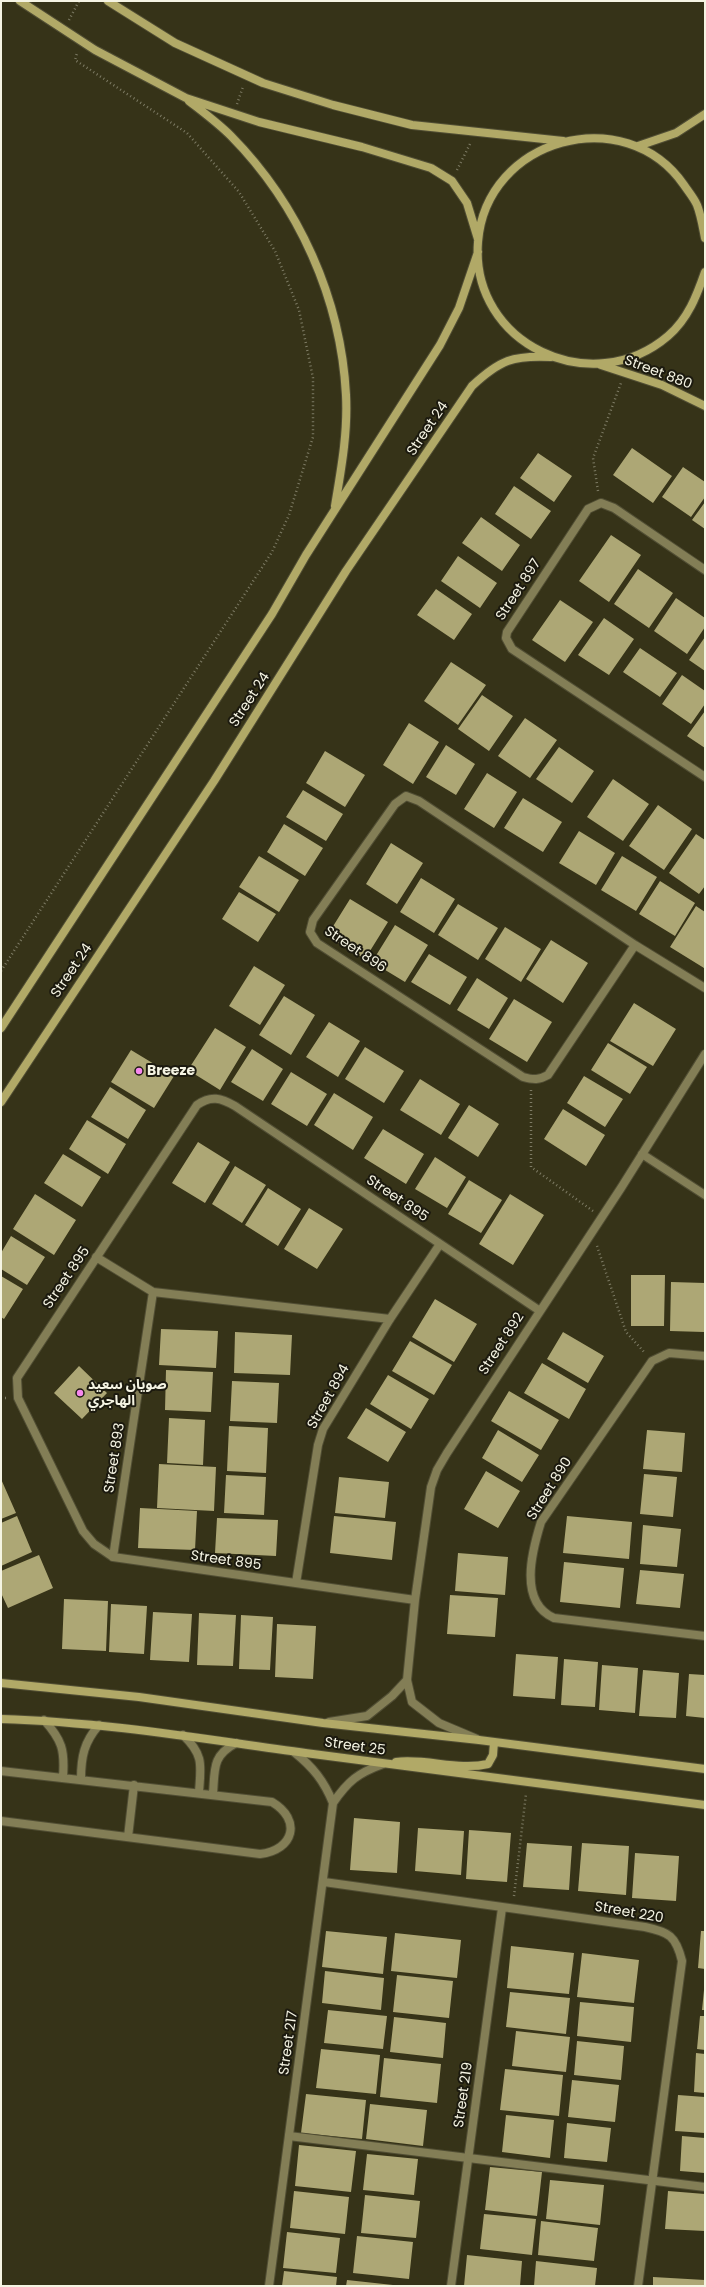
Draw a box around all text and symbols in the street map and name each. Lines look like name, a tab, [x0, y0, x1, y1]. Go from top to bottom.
street label: Street 880	[622, 352, 694, 394]
street label: Street 24	[404, 399, 452, 459]
street label: Street 897	[493, 556, 545, 624]
street label: Street 24	[226, 670, 274, 730]
street label: Street 896	[321, 923, 389, 977]
street label: Street 24	[48, 941, 96, 1001]
place label: Breeze	[147, 1063, 195, 1079]
marker: Breeze	[134, 1066, 144, 1076]
street label: Street 895	[363, 1172, 431, 1226]
street label: Street 895	[40, 1244, 94, 1312]
street label: Street 892	[476, 1310, 528, 1378]
street label: Street 894	[304, 1362, 354, 1432]
place label: صويان سعيد الهاجري	[88, 1377, 167, 1410]
marker: صويان سعيد الهاجري	[75, 1388, 85, 1398]
street label: Street 893	[101, 1422, 129, 1494]
street label: Street 890	[524, 1454, 576, 1524]
street label: Street 895	[190, 1548, 262, 1574]
street label: Street 25	[323, 1734, 387, 1760]
street label: Street 220	[593, 1899, 665, 1927]
street label: Street 217	[276, 2010, 302, 2076]
street label: Street 219	[451, 2061, 477, 2129]

